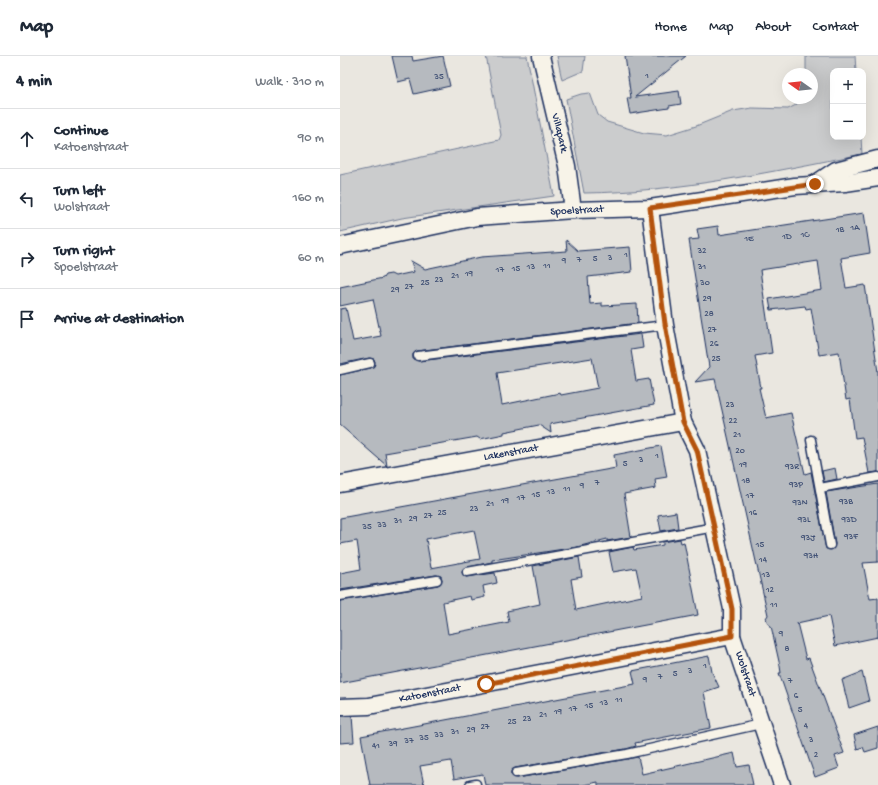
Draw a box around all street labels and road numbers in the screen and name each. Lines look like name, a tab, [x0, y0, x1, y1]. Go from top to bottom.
street label: Villapark	[548, 111, 570, 155]
street label: Spoelstraat	[550, 204, 606, 218]
street label: Lakenstraat	[483, 442, 541, 464]
street label: Wolstraat	[732, 650, 758, 699]
street label: Katoenstraat	[398, 682, 463, 706]

